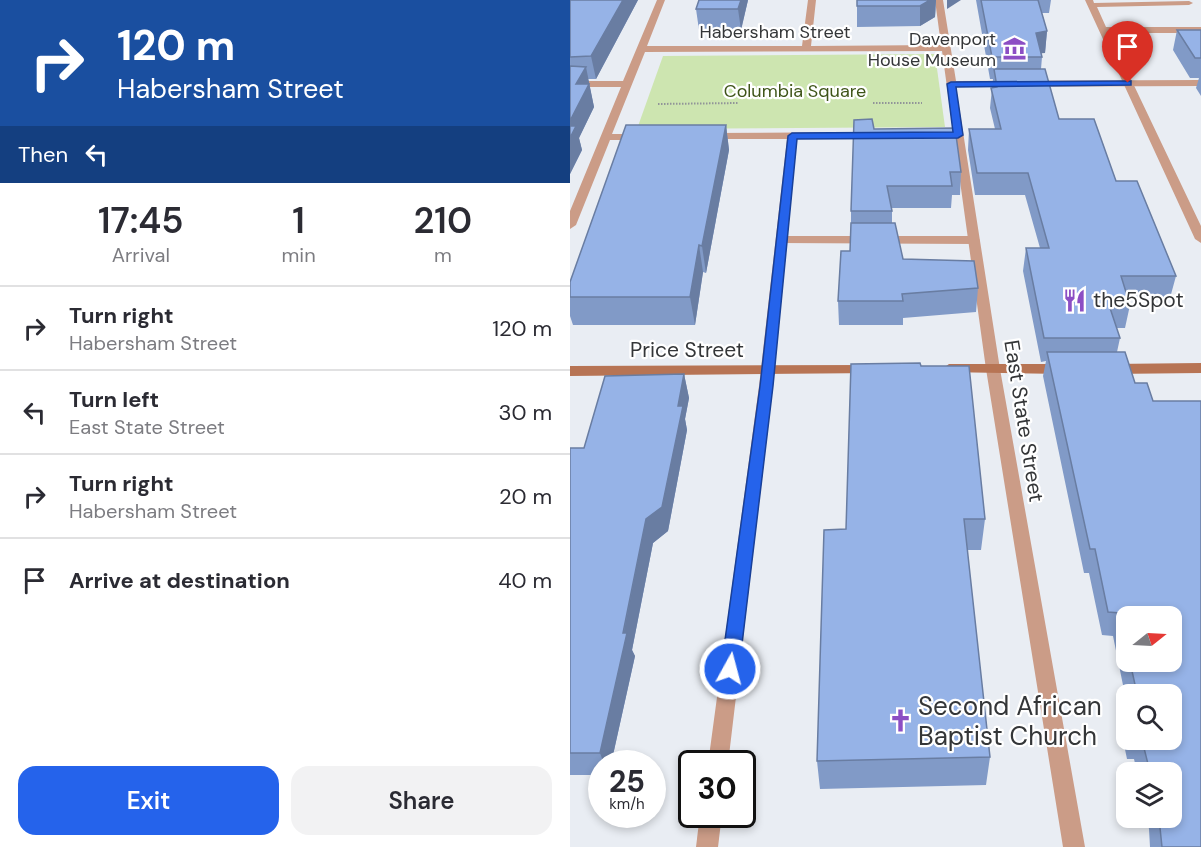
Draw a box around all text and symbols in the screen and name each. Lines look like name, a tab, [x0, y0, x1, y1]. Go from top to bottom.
text: 120 m	[117, 18, 235, 73]
street label: Habersham Street	[699, 20, 851, 44]
pin	[1102, 21, 1153, 83]
icon: right	[18, 24, 96, 102]
place label: Davenport House Museum	[868, 27, 996, 72]
icon: arrive	[1111, 30, 1144, 63]
museum icon: Davenport House Museum	[1001, 36, 1027, 62]
text: Habersham Street	[117, 71, 344, 106]
park label: Columbia Square	[724, 79, 866, 103]
icon: left	[80, 138, 113, 171]
text: Then	[18, 140, 68, 169]
text: 17:45	[98, 197, 184, 244]
text: 1	[292, 197, 305, 244]
text: 210	[414, 197, 472, 244]
text: Arrival	[112, 242, 170, 268]
text: min	[282, 242, 316, 268]
text: m	[434, 242, 452, 268]
place label: the5Spot	[1093, 286, 1184, 314]
restaurant icon: the5Spot	[1062, 287, 1088, 313]
text: Turn right	[69, 301, 174, 330]
icon: right	[18, 312, 51, 345]
text: 120 m	[492, 314, 552, 343]
text: Habersham Street	[69, 330, 237, 356]
street label: Price Street	[630, 336, 744, 364]
street label: East State Street	[997, 338, 1051, 504]
text: Turn left	[69, 385, 159, 414]
icon: left	[18, 396, 51, 429]
text: 30 m	[498, 398, 552, 427]
text: East State Street	[69, 414, 225, 440]
text: Turn right	[69, 469, 174, 498]
icon: right	[18, 480, 51, 513]
text: 20 m	[499, 482, 552, 511]
text: Habersham Street	[69, 498, 237, 524]
icon: arrive	[18, 564, 51, 597]
text: Arrive at destination	[69, 566, 290, 595]
text: 40 m	[498, 566, 552, 595]
north arrow	[1116, 606, 1182, 672]
map controls	[1116, 606, 1182, 828]
position arrow	[698, 637, 762, 701]
button: search	[1116, 684, 1182, 750]
place label: Second African Baptist Church	[918, 689, 1102, 753]
church icon: Second African Baptist Church	[887, 708, 913, 734]
speed limit sign: 30	[678, 750, 756, 828]
text: 25	[609, 762, 645, 801]
button: layers	[1116, 762, 1182, 828]
button: Exit	[18, 766, 279, 835]
button: Share	[291, 766, 552, 835]
text: km/h	[609, 794, 645, 814]

